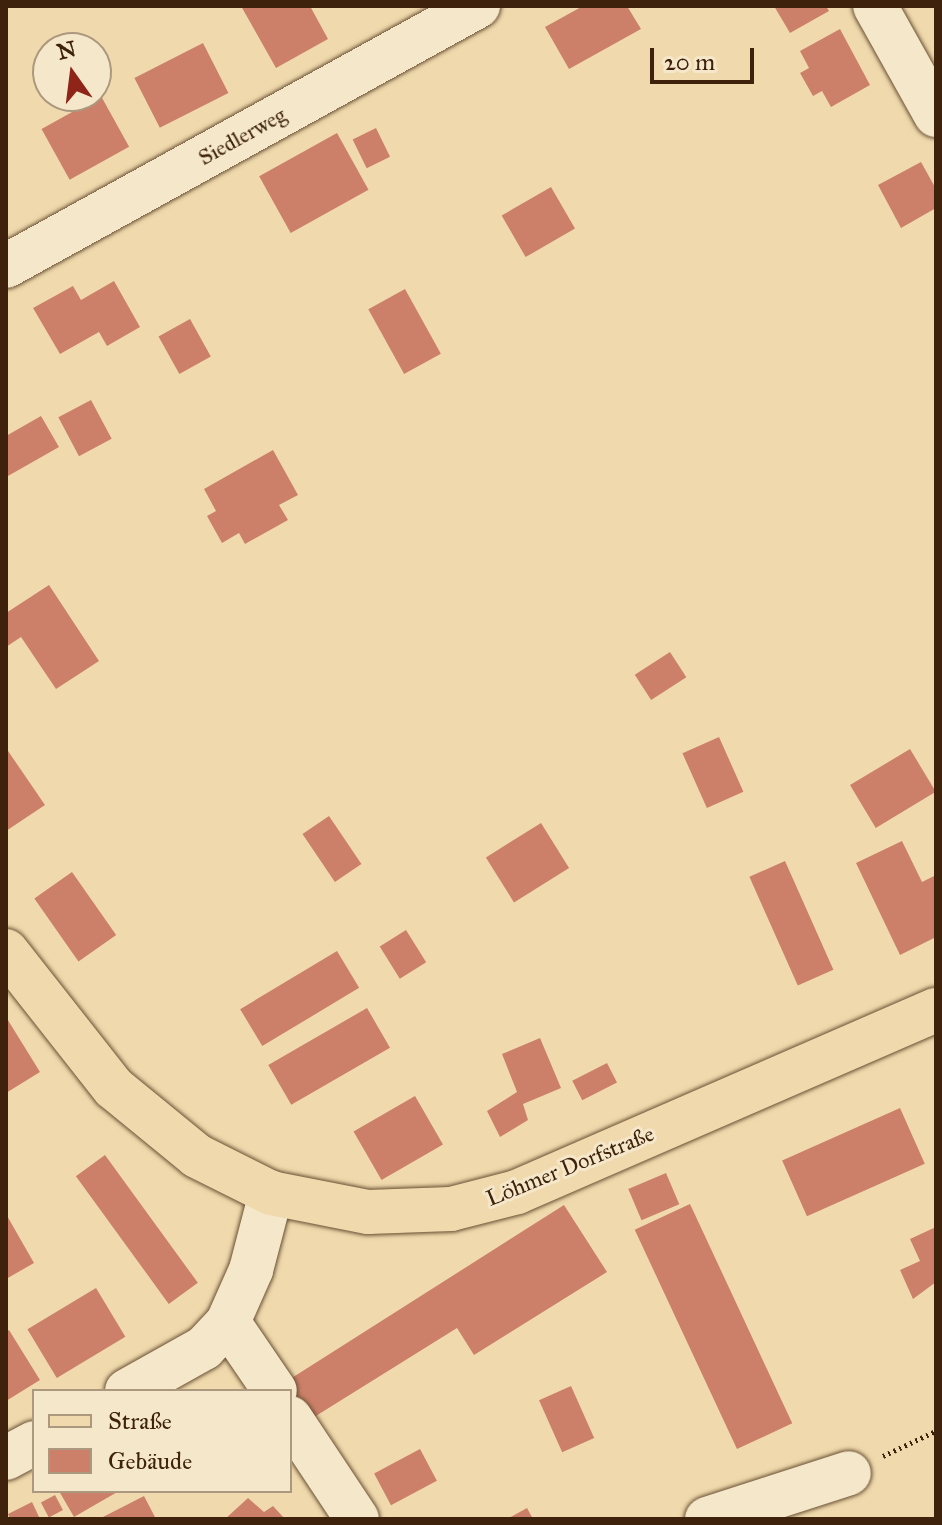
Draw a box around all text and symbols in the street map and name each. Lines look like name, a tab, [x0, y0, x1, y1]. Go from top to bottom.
north arrow	[32, 32, 112, 112]
scale bar	[654, 32, 758, 82]
text: N	[54, 35, 79, 66]
text: 20 m	[664, 47, 715, 77]
street label: Siedlerweg	[194, 101, 290, 171]
street label: Löhmer Dorfstraße	[482, 1120, 658, 1212]
legend	[32, 1389, 292, 1493]
text: Straße	[108, 1406, 172, 1436]
text: Gebäude	[108, 1446, 192, 1476]

